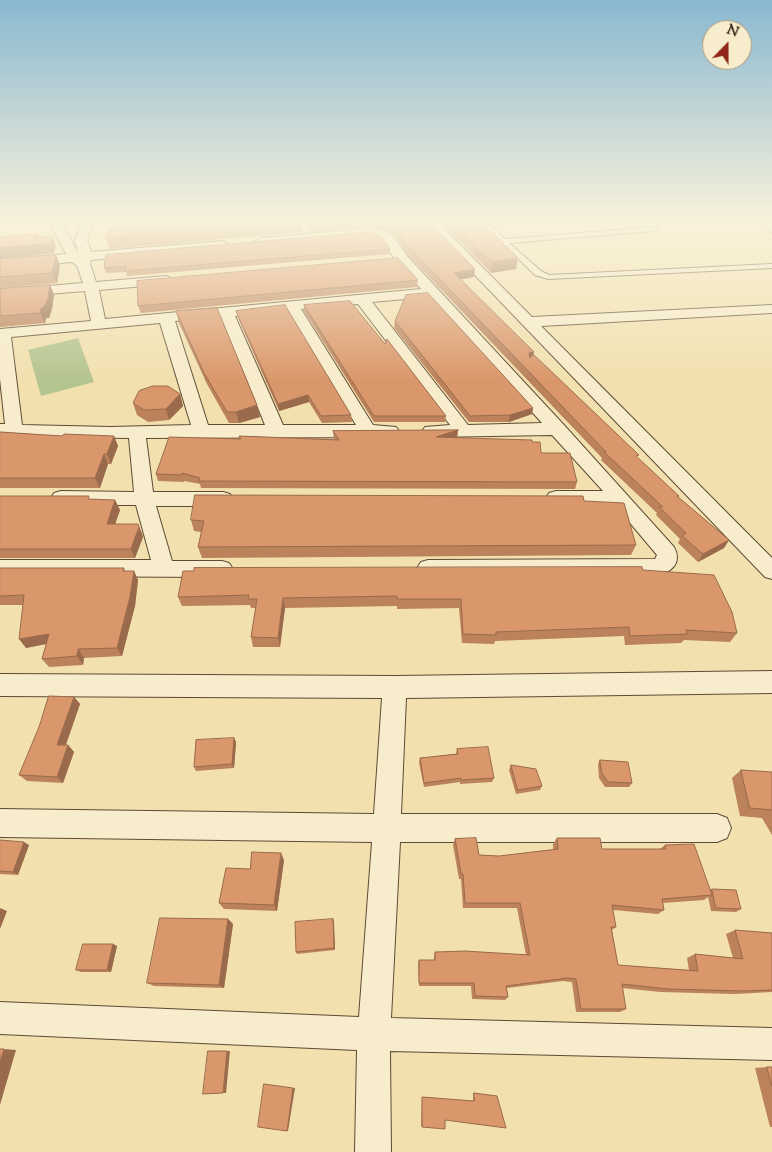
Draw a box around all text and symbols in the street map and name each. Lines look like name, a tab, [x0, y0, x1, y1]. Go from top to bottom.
north arrow	[702, 20, 752, 70]
text: N	[723, 21, 741, 43]

